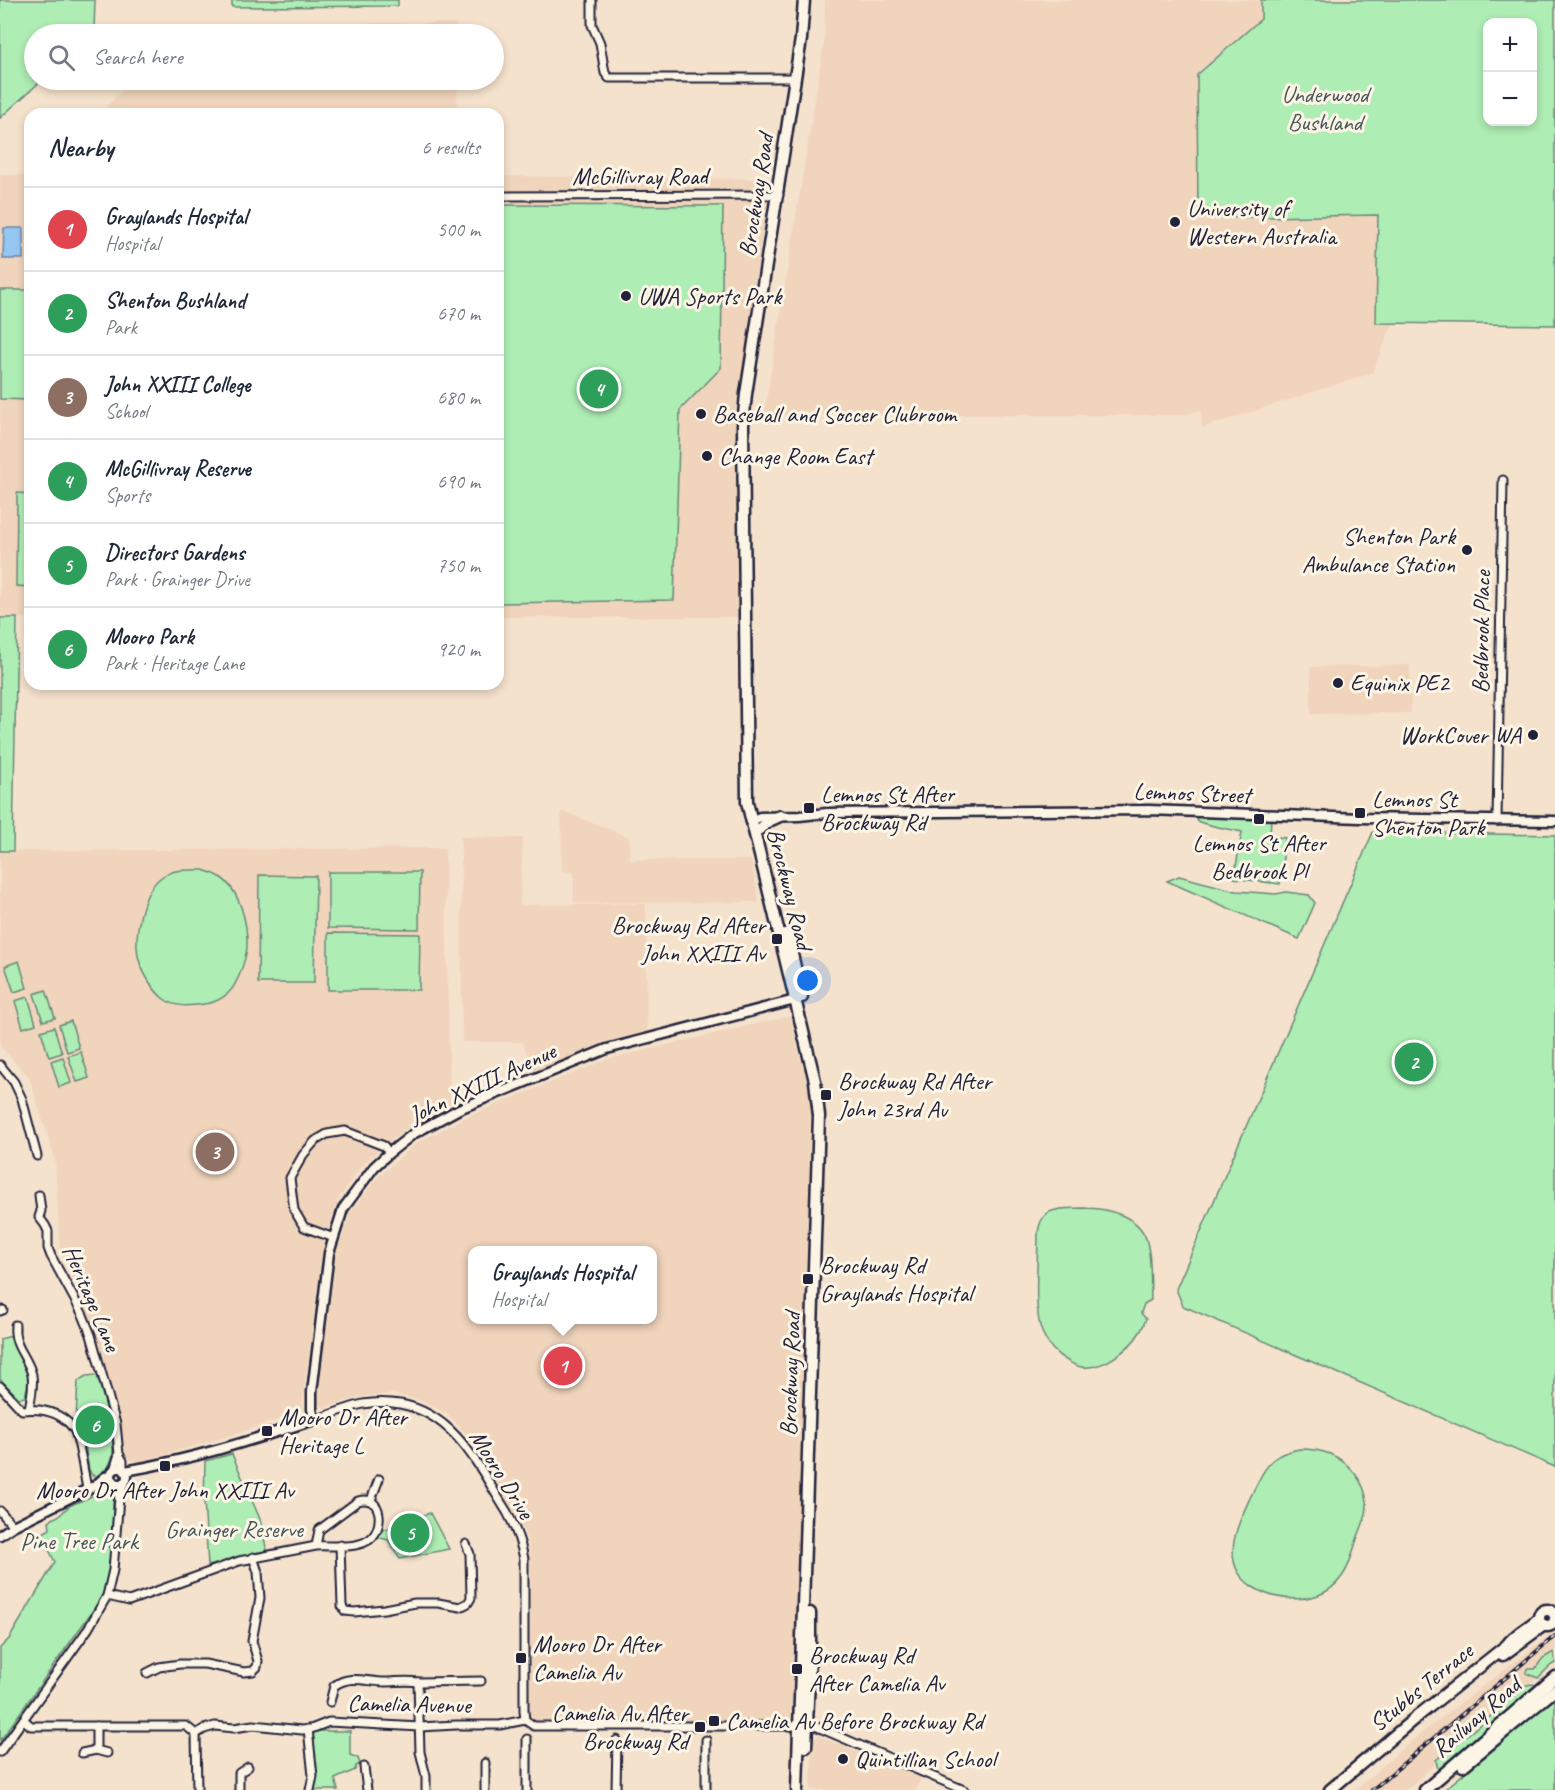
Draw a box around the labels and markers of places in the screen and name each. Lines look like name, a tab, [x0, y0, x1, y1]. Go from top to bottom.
place label: University of Western Australia	[1187, 193, 1338, 251]
marker: University of Western Australia	[1168, 215, 1182, 229]
place label: UWA Sports Park	[638, 281, 783, 311]
marker: UWA Sports Park	[619, 289, 633, 303]
pin: 4	[580, 366, 618, 412]
place label: Baseball and Soccer Clubroom	[713, 399, 958, 429]
marker: Baseball and Soccer Clubroom	[694, 407, 708, 421]
place label: Change Room East	[719, 441, 875, 471]
marker: Change Room East	[700, 449, 714, 463]
place label: Shenton Park Ambulance Station	[1302, 521, 1457, 579]
marker: Shenton Park Ambulance Station	[1460, 543, 1474, 557]
place label: Equinix PE2	[1350, 668, 1451, 698]
marker: Equinix PE2	[1331, 676, 1345, 690]
place label: WorkCover WA	[1400, 720, 1522, 750]
marker: WorkCover WA	[1526, 728, 1540, 742]
place label: Lemnos St After Brockway Rd	[821, 779, 956, 837]
place label: Lemnos St Shenton Park	[1372, 784, 1487, 842]
marker: Lemnos St After Brockway Rd	[802, 801, 816, 815]
marker: Lemnos St Shenton Park	[1353, 806, 1367, 820]
marker: Lemnos St After Bedbrook Pl	[1252, 812, 1266, 826]
place label: Lemnos St After Bedbrook Pl	[1192, 828, 1328, 886]
place label: Brockway Rd After John XXIII Av	[612, 910, 767, 968]
marker: Brockway Rd After John XXIII Av	[770, 932, 784, 946]
pin: 2	[1394, 1040, 1434, 1084]
place label: Brockway Rd After John 23rd Av	[837, 1066, 994, 1124]
marker: Brockway Rd After John 23rd Av	[819, 1088, 833, 1102]
pin: 3	[196, 1130, 234, 1174]
place label: Brockway Rd Graylands Hospital	[820, 1250, 976, 1308]
marker: Brockway Rd Graylands Hospital	[801, 1272, 815, 1286]
pin: 1	[544, 1344, 582, 1388]
pin: 6	[76, 1402, 115, 1448]
place label: Mooro Dr After Heritage L	[279, 1402, 409, 1460]
marker: Mooro Dr After Heritage L	[260, 1424, 274, 1438]
marker: Mooro Dr After John XXIII Av	[158, 1459, 172, 1473]
place label: Mooro Dr After John XXIII Av	[36, 1475, 296, 1505]
pin: 5	[390, 1510, 430, 1556]
place label: Mooro Dr After Camelia Av	[533, 1629, 663, 1687]
place label: Brockway Rd After Camelia Av	[809, 1640, 947, 1698]
marker: Mooro Dr After Camelia Av	[514, 1651, 528, 1665]
marker: Brockway Rd After Camelia Av	[790, 1662, 804, 1676]
place label: Camelia Av After Brockway Rd	[552, 1698, 692, 1756]
place label: Camelia Av Before Brockway Rd	[726, 1706, 986, 1736]
marker: Camelia Av Before Brockway Rd	[707, 1714, 721, 1728]
marker: Camelia Av After Brockway Rd	[693, 1720, 707, 1734]
place label: Quintillian School	[855, 1744, 999, 1774]
marker: Quintillian School	[836, 1752, 850, 1766]

